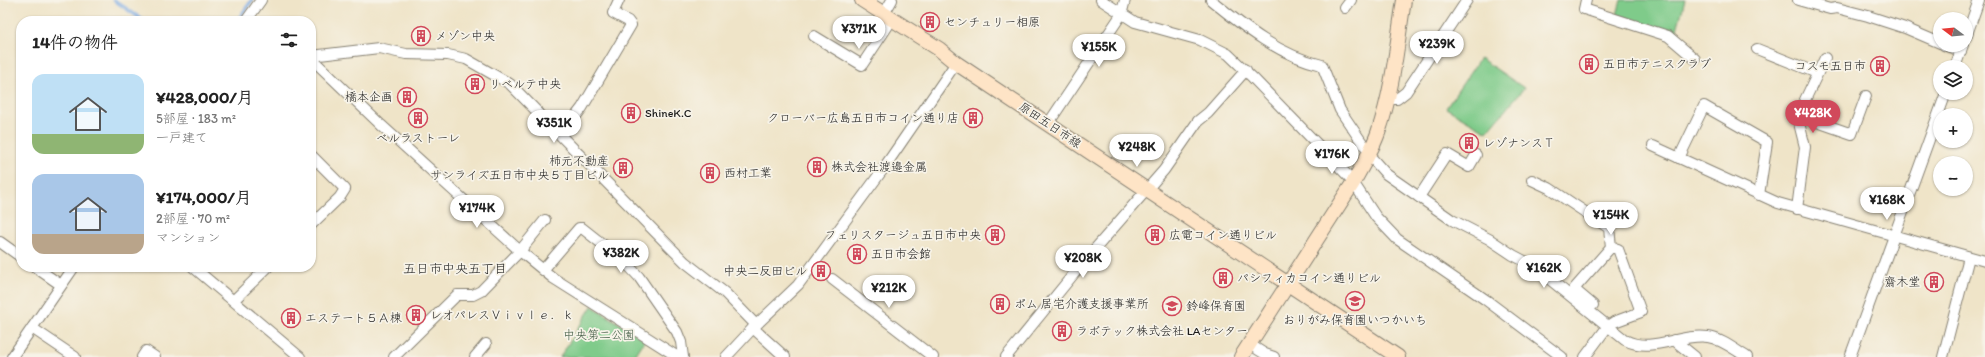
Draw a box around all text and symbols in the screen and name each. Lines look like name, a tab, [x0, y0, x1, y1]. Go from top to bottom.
building icon: センチュリー相原	[919, 11, 941, 33]
north arrow	[1933, 12, 1973, 52]
map controls	[1933, 12, 1973, 196]
place label: センチュリー相原	[944, 15, 1040, 29]
pin: ¥371K	[831, 16, 887, 50]
text: ¥371K	[841, 21, 877, 36]
building icon: メゾン中央	[410, 25, 432, 47]
icon: filters	[278, 29, 300, 51]
place label: メゾン中央	[435, 29, 495, 43]
pin: ¥239K	[1409, 31, 1465, 65]
text: 14件の物件	[32, 32, 118, 52]
pin: ¥155K	[1071, 34, 1127, 68]
text: ¥239K	[1419, 36, 1455, 51]
text: ¥155K	[1081, 39, 1117, 54]
building icon: 五日市テニスクラブ	[1578, 53, 1600, 75]
building icon: コスモ五日市	[1869, 55, 1891, 77]
place label: 五日市テニスクラブ	[1603, 57, 1711, 71]
place label: コスモ五日市	[1794, 59, 1866, 73]
button: layers	[1933, 60, 1973, 100]
building icon: リベルテ中央	[464, 73, 486, 95]
place label: リベルテ中央	[489, 77, 561, 91]
building icon: 橋本企画	[396, 86, 418, 108]
text: ¥428,000/月	[156, 87, 254, 107]
icon: home	[64, 90, 112, 138]
place label: 橋本企画	[345, 90, 393, 104]
street label: 原田五日市線	[1016, 99, 1084, 151]
pin: ¥428K	[1785, 100, 1841, 134]
building icon: ShineK.C	[620, 102, 642, 124]
text: ¥428K	[1794, 105, 1832, 120]
place label: ShineK.C	[645, 106, 692, 120]
building icon: ベルラストーレ	[407, 107, 429, 129]
building icon: クローバー広島五日市コイン通り店	[962, 107, 984, 129]
button: +	[1933, 108, 1973, 148]
pin: ¥351K	[526, 110, 582, 144]
text: 5部屋 · 183 m²	[156, 111, 236, 126]
place label: クローバー広島五日市コイン通り店	[767, 111, 959, 125]
text: ¥351K	[536, 115, 572, 130]
text: 一戸建て	[156, 130, 208, 145]
place label: ベルラストーレ	[376, 131, 460, 145]
building icon: レゾナンスＴ	[1458, 132, 1480, 154]
pin: ¥248K	[1109, 134, 1165, 168]
place label: レゾナンスＴ	[1483, 136, 1555, 150]
text: ¥248K	[1118, 139, 1156, 154]
pin: ¥176K	[1304, 141, 1360, 175]
text: ¥176K	[1315, 146, 1349, 161]
place label: 柿元不動産 サンライズ五日市中央５丁目ビル	[430, 154, 609, 182]
building icon: 株式会社渡邉金属	[806, 156, 828, 178]
button: −	[1933, 156, 1973, 196]
building icon: 柿元不動産 サンライズ五日市中央５丁目ビル	[612, 157, 634, 179]
place label: 株式会社渡邉金属	[831, 160, 927, 174]
building icon: 西村工業	[699, 162, 721, 184]
place label: 西村工業	[724, 166, 772, 180]
text: ¥174,000/月	[156, 187, 252, 207]
pin: ¥168K	[1859, 187, 1915, 221]
icon: home	[64, 190, 112, 238]
text: ¥168K	[1869, 192, 1905, 207]
pin: ¥174K	[449, 195, 505, 229]
text: ¥174K	[459, 200, 495, 215]
pin: ¥154K	[1583, 202, 1639, 236]
text: ¥154K	[1593, 207, 1629, 222]
text: 2部屋 · 70 m²	[156, 211, 230, 226]
building icon: フェリスタージュ五日市中央	[984, 224, 1006, 246]
building icon: 広電コイン通りビル	[1144, 224, 1166, 246]
place label: フェリスタージュ五日市中央	[825, 228, 981, 242]
place label: 広電コイン通りビル	[1169, 228, 1277, 242]
text: マンション	[156, 230, 220, 245]
pin: ¥382K	[593, 240, 649, 274]
building icon: 五日市会館	[846, 243, 868, 265]
text: ¥382K	[603, 245, 639, 260]
pin: ¥208K	[1055, 245, 1111, 279]
place label: 五日市会館	[871, 247, 931, 261]
text: ¥208K	[1064, 250, 1102, 265]
pin: ¥162K	[1516, 255, 1572, 289]
building icon: 中央二反田ビル	[810, 260, 832, 282]
text: ¥162K	[1526, 260, 1562, 275]
district label: 五日市中央五丁目	[403, 261, 507, 276]
place label: 中央二反田ビル	[723, 264, 807, 278]
building icon: パシフィカコイン通りビル	[1212, 267, 1234, 289]
place label: パシフィカコイン通りビル	[1237, 271, 1381, 285]
building icon: 齋木堂	[1923, 271, 1945, 293]
pin: ¥212K	[861, 275, 917, 309]
place label: 齋木堂	[1884, 275, 1920, 289]
text: ¥212K	[871, 280, 907, 295]
school or university icon: おりがみ保育園いつかいち	[1344, 290, 1366, 312]
building icon: ポム 居宅介護支援事業所	[989, 293, 1011, 315]
school or university icon: 鈴峰保育園	[1161, 295, 1183, 317]
place label: ポム 居宅介護支援事業所	[1014, 297, 1149, 311]
place label: 鈴峰保育園	[1186, 299, 1246, 313]
building icon: レオパレスＶｉｖｌｅ．ｋ	[405, 304, 427, 326]
building icon: エステート５Ａ棟	[280, 307, 302, 329]
place label: レオパレスＶｉｖｌｅ．ｋ	[430, 308, 574, 322]
place label: エステート５Ａ棟	[305, 311, 402, 325]
place label: おりがみ保育園いつかいち	[1283, 313, 1427, 327]
building icon: ラボテック株式会社 LAセンター	[1051, 320, 1073, 342]
place label: ラボテック株式会社 LAセンター	[1076, 324, 1248, 338]
park label: 中央第二公園	[563, 328, 635, 342]

